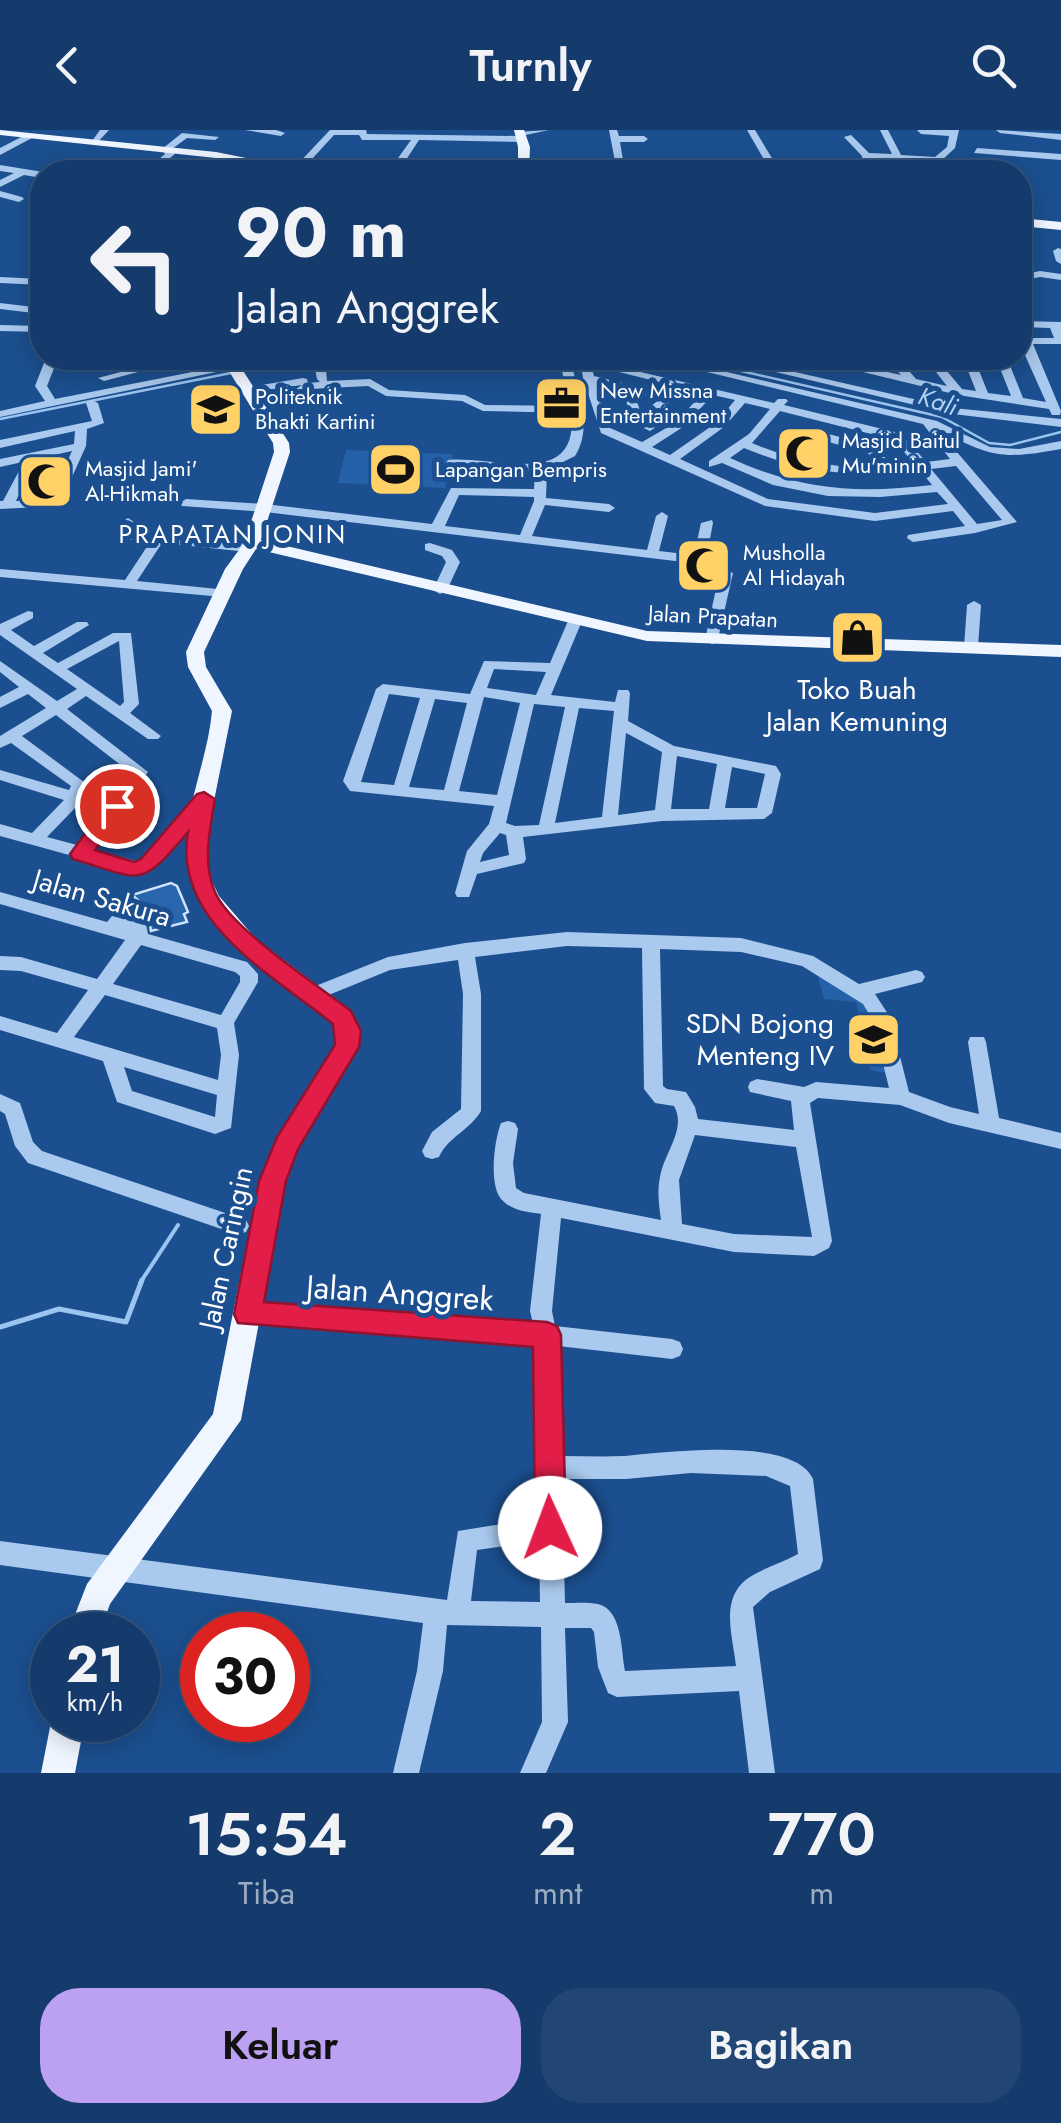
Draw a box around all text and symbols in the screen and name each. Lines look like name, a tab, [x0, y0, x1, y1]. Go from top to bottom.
text: Turnly	[469, 33, 592, 98]
icon: back	[40, 38, 95, 93]
icon: search	[966, 38, 1021, 93]
text: 90 m	[235, 182, 407, 283]
icon: left	[70, 200, 200, 330]
text: Jalan Anggrek	[235, 275, 499, 340]
office icon: New Missna Entertainment	[531, 373, 591, 433]
place label: New Missna Entertainment	[600, 374, 727, 431]
water label: Kali	[914, 378, 963, 425]
school or university icon: Politeknik Bhakti Kartini	[186, 379, 246, 439]
place label: Politeknik Bhakti Kartini	[255, 380, 376, 437]
mosque icon: Masjid Baitul Mu'minin	[773, 423, 833, 483]
place label: Masjid Baitul Mu'minin	[842, 424, 960, 481]
sports icon: Lapangan Bempris	[366, 439, 426, 499]
mosque icon: Masjid Jami' Al-Hikmah	[16, 451, 76, 511]
place label: Masjid Jami' Al-Hikmah	[85, 452, 198, 509]
place label: Lapangan Bempris	[435, 453, 607, 485]
district label: PRAPATAN JONIN	[118, 516, 348, 552]
mosque icon: Musholla Al Hidayah	[674, 535, 734, 595]
place label: Musholla Al Hidayah	[743, 536, 845, 593]
street label: Jalan Prapatan	[644, 596, 779, 635]
shop icon: Toko Buah Jalan Kemuning	[827, 608, 887, 668]
place label: Toko Buah Jalan Kemuning	[762, 669, 948, 742]
pin	[75, 764, 160, 849]
icon: arrive	[90, 779, 145, 834]
street label: Jalan Sakura	[24, 858, 176, 937]
place label: SDN Bojong Menteng IV	[686, 1003, 835, 1076]
school or university icon: SDN Bojong Menteng IV	[843, 1009, 903, 1069]
street label: Jalan Caringin	[188, 1163, 263, 1337]
street label: Jalan Anggrek	[301, 1263, 496, 1323]
position arrow	[498, 1476, 602, 1580]
speed limit sign: 30	[180, 1612, 310, 1742]
text: 21	[66, 1628, 124, 1701]
text: km/h	[67, 1684, 123, 1720]
text: 15:54	[185, 1791, 348, 1878]
text: 2	[539, 1791, 577, 1878]
text: 770	[768, 1791, 876, 1878]
text: Tiba	[238, 1870, 295, 1916]
text: mnt	[533, 1870, 582, 1916]
text: m	[809, 1870, 834, 1916]
button: Keluar	[40, 1988, 521, 2103]
button: Bagikan	[541, 1988, 1021, 2103]

